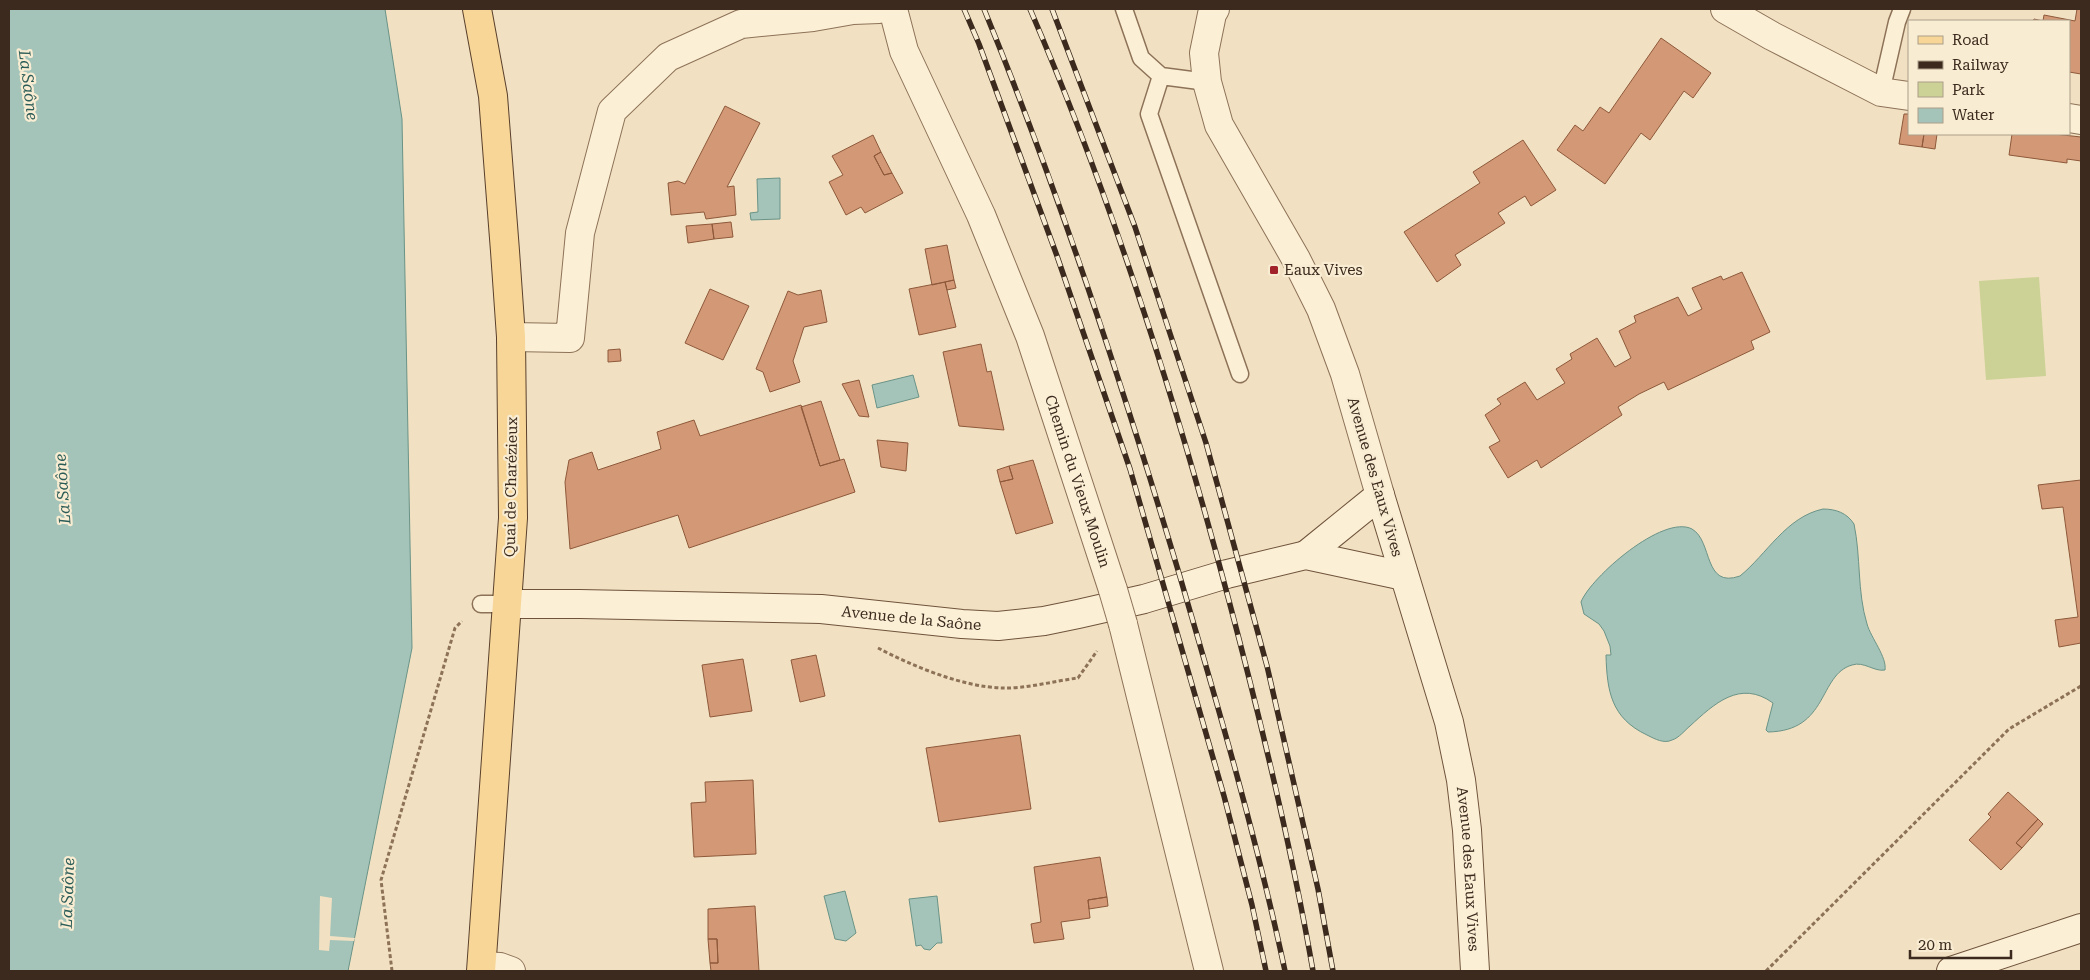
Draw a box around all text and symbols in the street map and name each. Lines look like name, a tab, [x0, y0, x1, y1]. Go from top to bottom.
legend	[1908, 20, 2070, 135]
text: Road	[1952, 31, 1989, 49]
water label: La Saône	[15, 48, 42, 121]
text: Railway	[1952, 56, 2009, 74]
text: Park	[1952, 81, 1986, 99]
text: Water	[1952, 106, 1994, 124]
place label: Eaux Vives	[1284, 261, 1363, 279]
marker: Eaux Vives	[1268, 264, 1280, 276]
street label: Chemin du Vieux Moulin	[1041, 393, 1114, 570]
street label: Avenue des Eaux Vives	[1344, 395, 1406, 559]
street label: Quai de Charézieux	[501, 416, 521, 557]
water label: La Saône	[51, 453, 75, 526]
street label: Avenue de la Saône	[841, 602, 982, 634]
street label: Avenue des Eaux Vives	[1453, 786, 1483, 952]
water label: La Saône	[57, 857, 78, 930]
scale bar	[1910, 928, 2011, 960]
text: 20 m	[1918, 936, 1953, 954]

